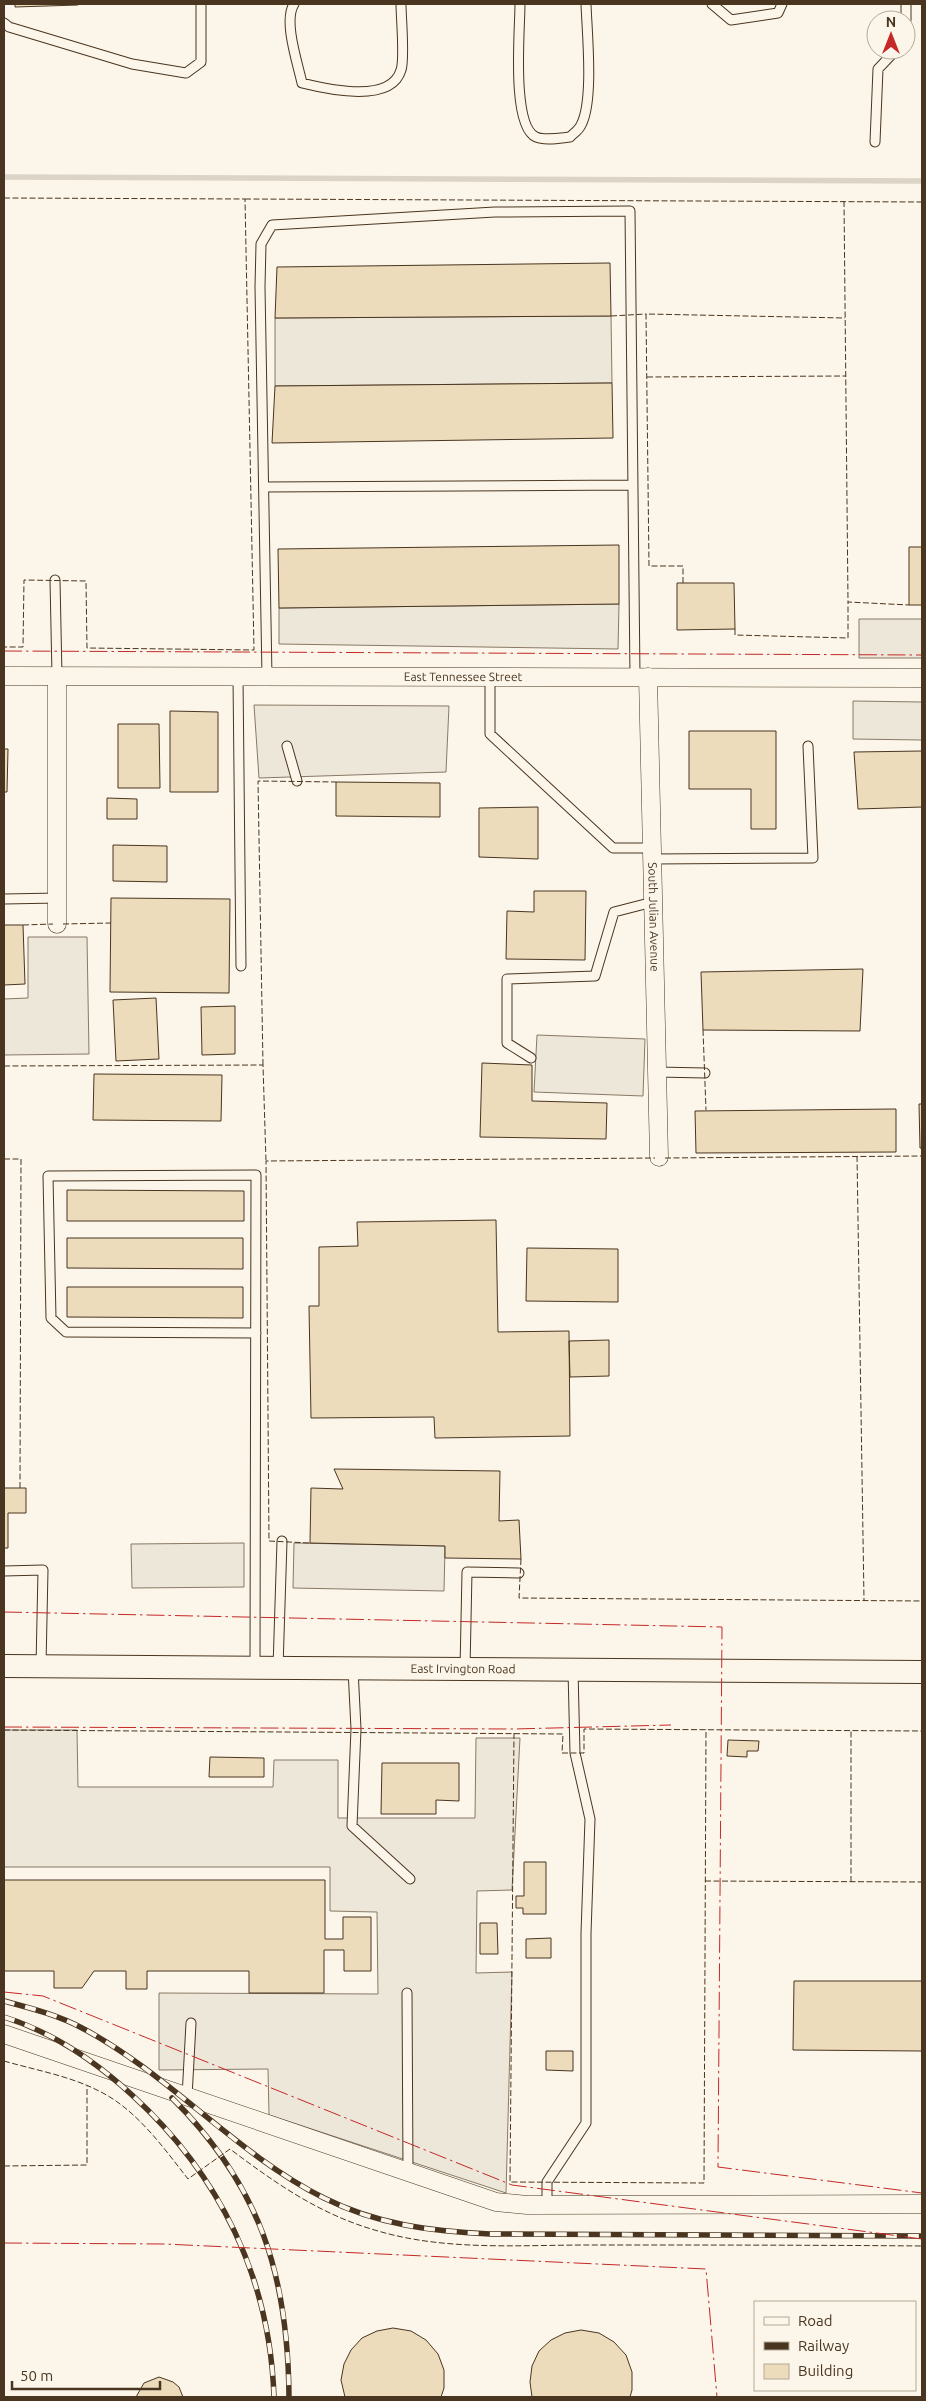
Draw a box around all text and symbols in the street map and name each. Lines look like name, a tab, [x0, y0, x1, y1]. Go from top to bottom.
north arrow	[866, 10, 916, 60]
text: N	[886, 14, 896, 30]
street label: East Tennessee Street	[404, 670, 523, 683]
street label: South Julian Avenue	[646, 862, 662, 972]
street label: East Irvington Road	[410, 1662, 516, 1675]
legend	[754, 2301, 916, 2391]
text: Road	[798, 2312, 833, 2329]
text: Railway	[798, 2337, 849, 2354]
scale bar	[12, 2358, 160, 2390]
text: Building	[798, 2362, 853, 2379]
text: 50 m	[20, 2367, 53, 2384]

